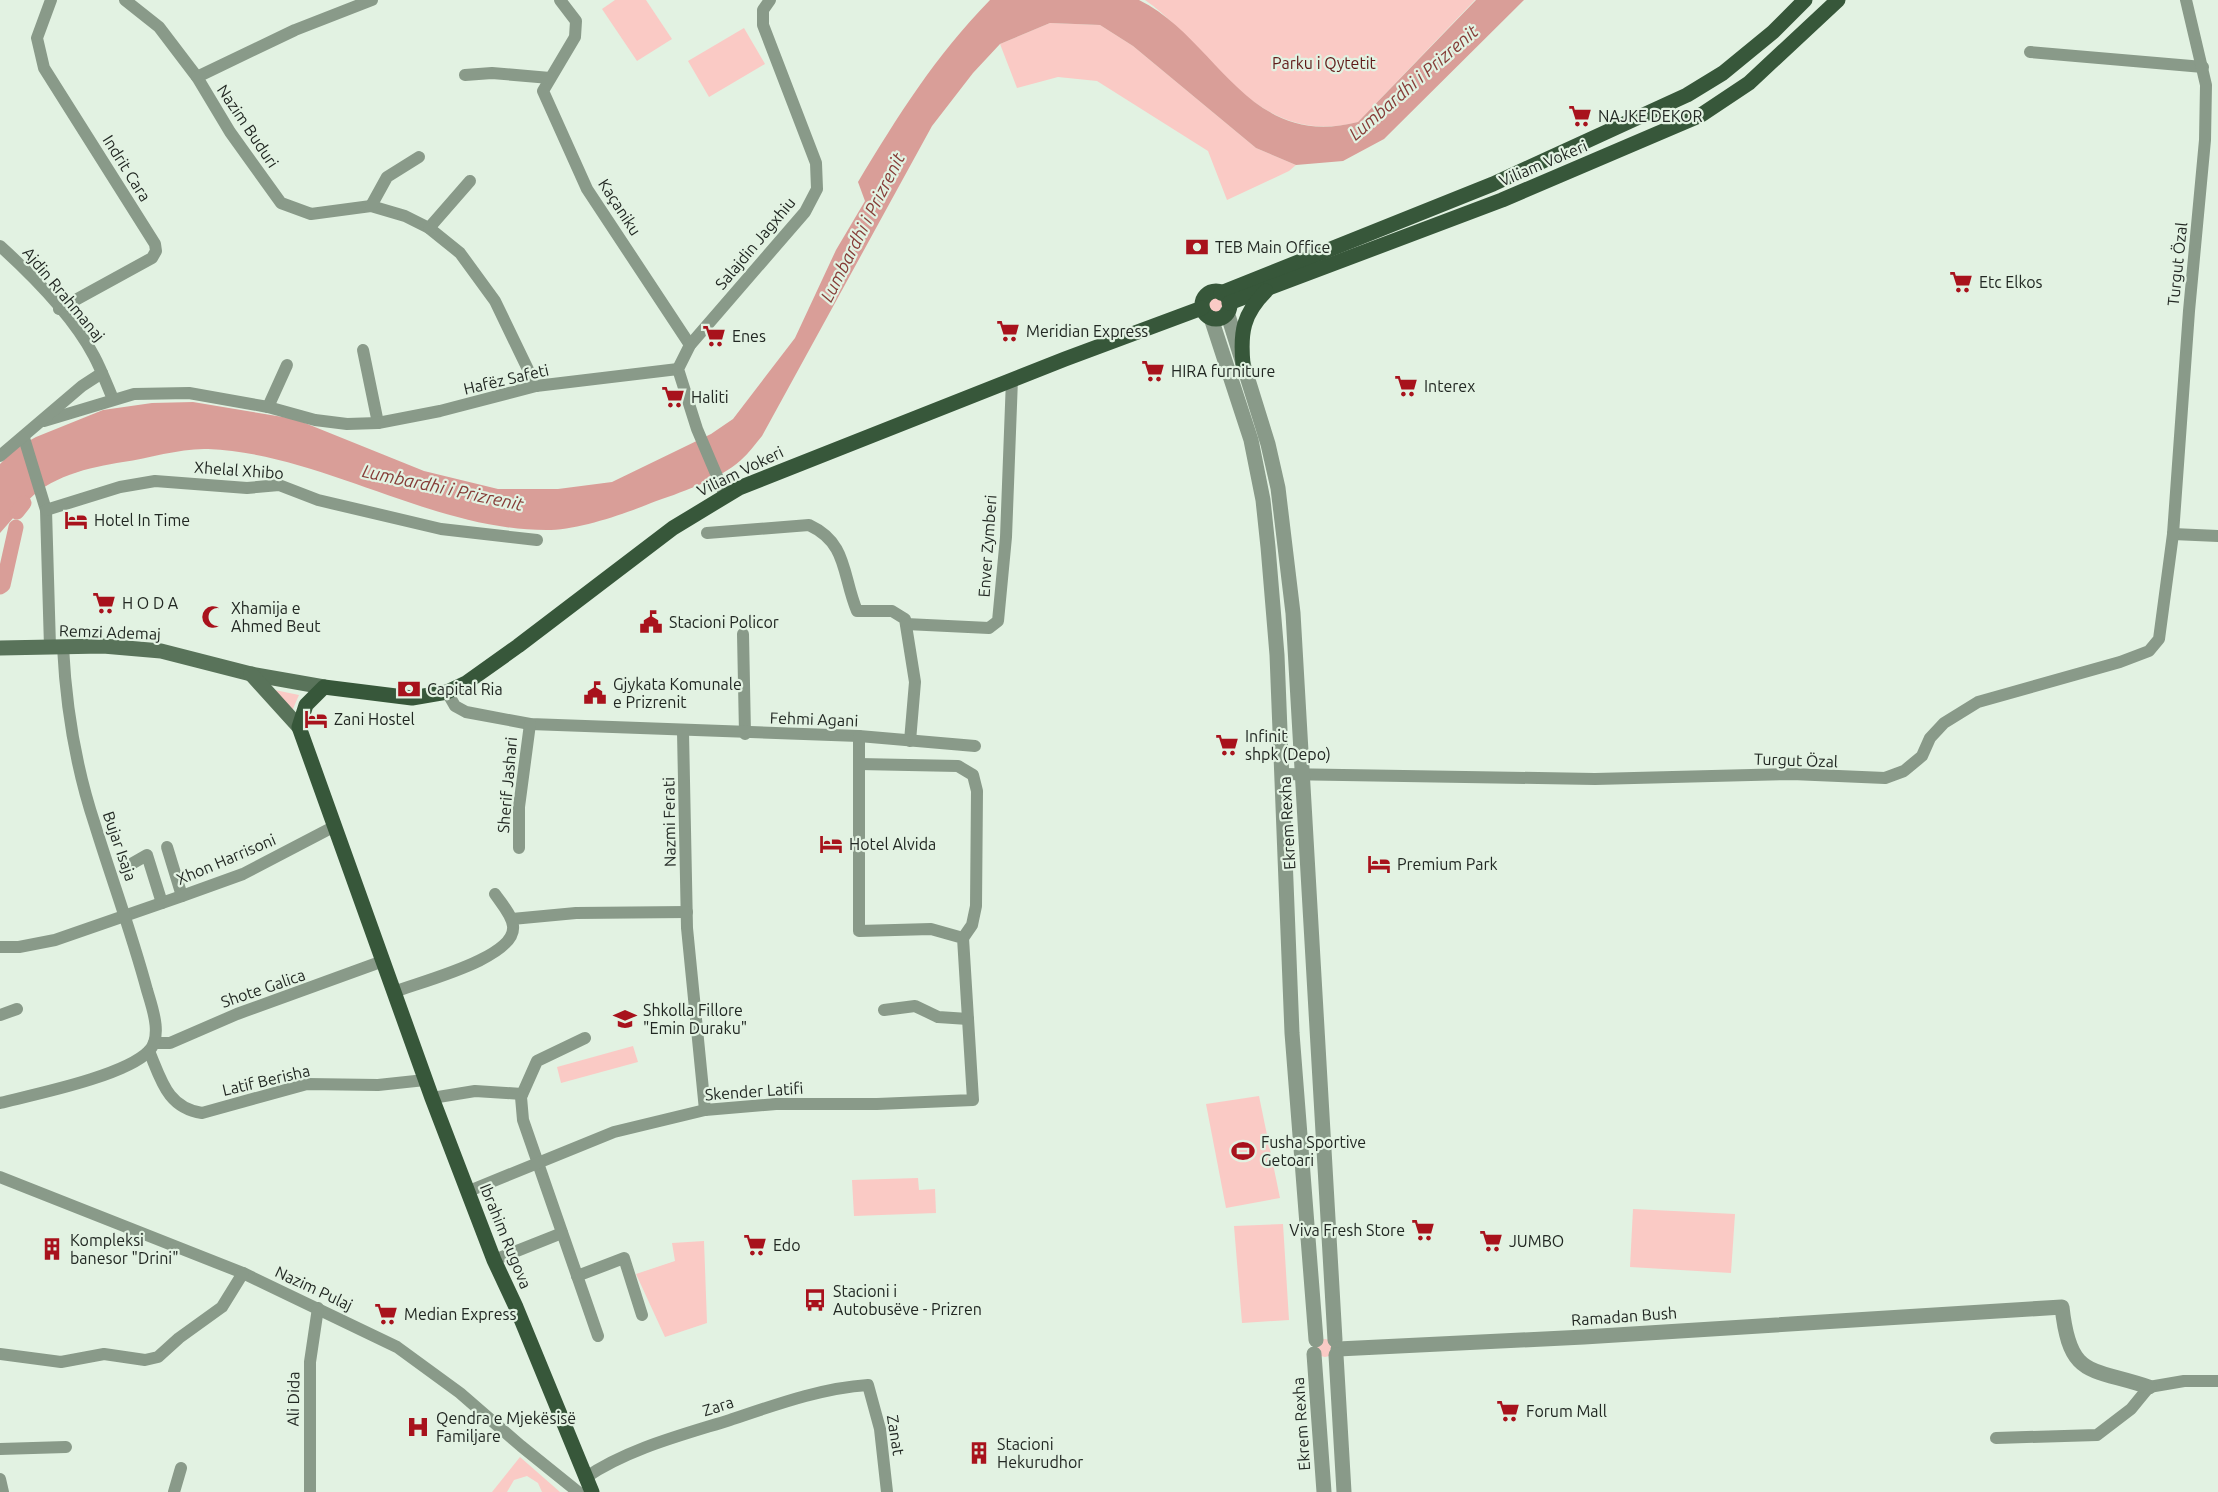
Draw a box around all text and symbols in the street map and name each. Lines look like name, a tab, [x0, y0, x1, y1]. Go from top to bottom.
water label: Lumbardhi i Prizrenit	[1344, 20, 1482, 143]
park label: Parku i Qytetit	[1272, 54, 1377, 72]
street label: Nazim Buduri	[214, 81, 282, 171]
supermarket icon: NAJKE DEKOR	[1567, 103, 1593, 129]
place label: NAJKE DEKOR	[1598, 107, 1703, 125]
street label: Indrit Cara	[100, 132, 154, 204]
street label: Viliam Vokeri	[1496, 136, 1590, 190]
water label: Lumbardhi i Prizrenit	[816, 148, 909, 305]
street label: Kaçaniku	[595, 175, 645, 239]
street label: Salajdin Jagxhiu	[711, 193, 799, 293]
street label: Turgut Özal	[2164, 221, 2190, 307]
bank icon: TEB Main Office	[1184, 234, 1210, 260]
place label: TEB Main Office	[1215, 238, 1330, 256]
street label: Ajdin Rrahmanaj	[19, 243, 109, 345]
supermarket icon: Etc Elkos	[1948, 269, 1974, 295]
place label: Etc Elkos	[1979, 273, 2043, 291]
supermarket icon: Meridian Express	[995, 318, 1021, 344]
place label: Meridian Express	[1026, 322, 1148, 340]
supermarket icon: Enes	[701, 323, 727, 349]
place label: Enes	[732, 327, 766, 345]
supermarket icon: HIRA furniture	[1140, 358, 1166, 384]
street label: Hafëz Safeti	[462, 360, 550, 398]
place label: HIRA furniture	[1171, 362, 1275, 380]
supermarket icon: Interex	[1393, 373, 1419, 399]
place label: Interex	[1424, 377, 1475, 395]
supermarket icon: Haliti	[660, 384, 686, 410]
place label: Haliti	[691, 388, 729, 406]
street label: Viliam Vokeri	[694, 442, 786, 500]
street label: Xhelal Xhibo	[194, 458, 284, 482]
water label: Lumbardhi i Prizrenit	[361, 460, 526, 514]
street label: Enver Zymberi	[974, 494, 1000, 598]
hotel icon: Hotel In Time	[63, 507, 89, 533]
place label: Hotel In Time	[94, 511, 190, 529]
supermarket icon: H O D A	[91, 590, 117, 616]
place label: H O D A	[122, 594, 179, 612]
place label: Xhamija e Ahmed Beut	[231, 599, 321, 635]
mosque icon: Xhamija e Ahmed Beut	[200, 604, 226, 630]
public building icon: Stacioni Policor	[638, 609, 664, 635]
place label: Stacioni Policor	[669, 613, 779, 631]
street label: Remzi Ademaj	[59, 621, 161, 643]
place label: Gjykata Komunale e Prizrenit	[613, 675, 742, 711]
bank icon: Capital Ria	[396, 676, 422, 702]
place label: Capital Ria	[427, 680, 503, 698]
public building icon: Gjykata Komunale e Prizrenit	[582, 680, 608, 706]
hotel icon: Zani Hostel	[303, 706, 329, 732]
street label: Fehmi Agani	[769, 708, 859, 730]
place label: Zani Hostel	[334, 710, 415, 728]
place label: Infinit shpk (Depo)	[1245, 727, 1331, 764]
supermarket icon: Infinit shpk (Depo)	[1214, 732, 1240, 758]
street label: Sherif Jashari	[494, 736, 520, 834]
street label: Turgut Özal	[1754, 750, 1838, 770]
street label: Ekrem Rexha	[1276, 776, 1298, 870]
street label: Nazmi Ferati	[659, 777, 679, 867]
street label: Bujar Isaja	[100, 809, 140, 883]
street label: Xhon Harrisoni	[174, 830, 278, 888]
hotel icon: Hotel Alvida	[818, 831, 844, 857]
place label: Hotel Alvida	[849, 835, 936, 853]
hotel icon: Premium Park	[1366, 851, 1392, 877]
place label: Premium Park	[1397, 855, 1498, 873]
street label: Shote Galica	[218, 965, 308, 1011]
place label: Shkolla Fillore "Emin Duraku"	[643, 1001, 747, 1037]
school or university icon: Shkolla Fillore "Emin Duraku"	[612, 1006, 638, 1032]
street label: Latif Berisha	[220, 1061, 312, 1099]
street label: Skender Latifi	[704, 1079, 804, 1103]
place label: Fusha Sportive Getoari	[1261, 1133, 1366, 1169]
sports icon: Fusha Sportive Getoari	[1230, 1138, 1256, 1164]
street label: Ibrahim Rugova	[477, 1181, 535, 1291]
supermarket icon: Viva Fresh Store	[1410, 1217, 1436, 1243]
place label: Viva Fresh Store	[1289, 1221, 1405, 1239]
supermarket icon: JUMBO	[1478, 1228, 1504, 1254]
place label: Kompleksi banesor "Drini"	[70, 1231, 179, 1267]
supermarket icon: Edo	[742, 1232, 768, 1258]
place label: JUMBO	[1509, 1232, 1564, 1250]
building icon: Kompleksi banesor "Drini"	[39, 1236, 65, 1262]
place label: Edo	[773, 1236, 801, 1254]
street label: Nazim Pulaj	[272, 1262, 356, 1314]
place label: Stacioni i Autobusëve - Prizren	[833, 1282, 982, 1318]
bus stop icon: Stacioni i Autobusëve - Prizren	[802, 1287, 828, 1313]
supermarket icon: Median Express	[373, 1301, 399, 1327]
street label: Ramadan Bush	[1571, 1303, 1677, 1329]
place label: Median Express	[404, 1305, 516, 1323]
street label: Ali Dida	[284, 1371, 302, 1427]
street label: Ekrem Rexha	[1289, 1377, 1313, 1471]
street label: Zara	[700, 1393, 736, 1419]
supermarket icon: Forum Mall	[1495, 1398, 1521, 1424]
place label: Forum Mall	[1526, 1402, 1607, 1420]
place label: Qendra e Mjekësisë Familjare	[436, 1409, 576, 1445]
street label: Zanat	[884, 1413, 908, 1457]
hospital icon: Qendra e Mjekësisë Familjare	[405, 1414, 431, 1440]
place label: Stacioni Hekurudhor	[997, 1435, 1083, 1471]
building icon: Stacioni Hekurudhor	[966, 1440, 992, 1466]

